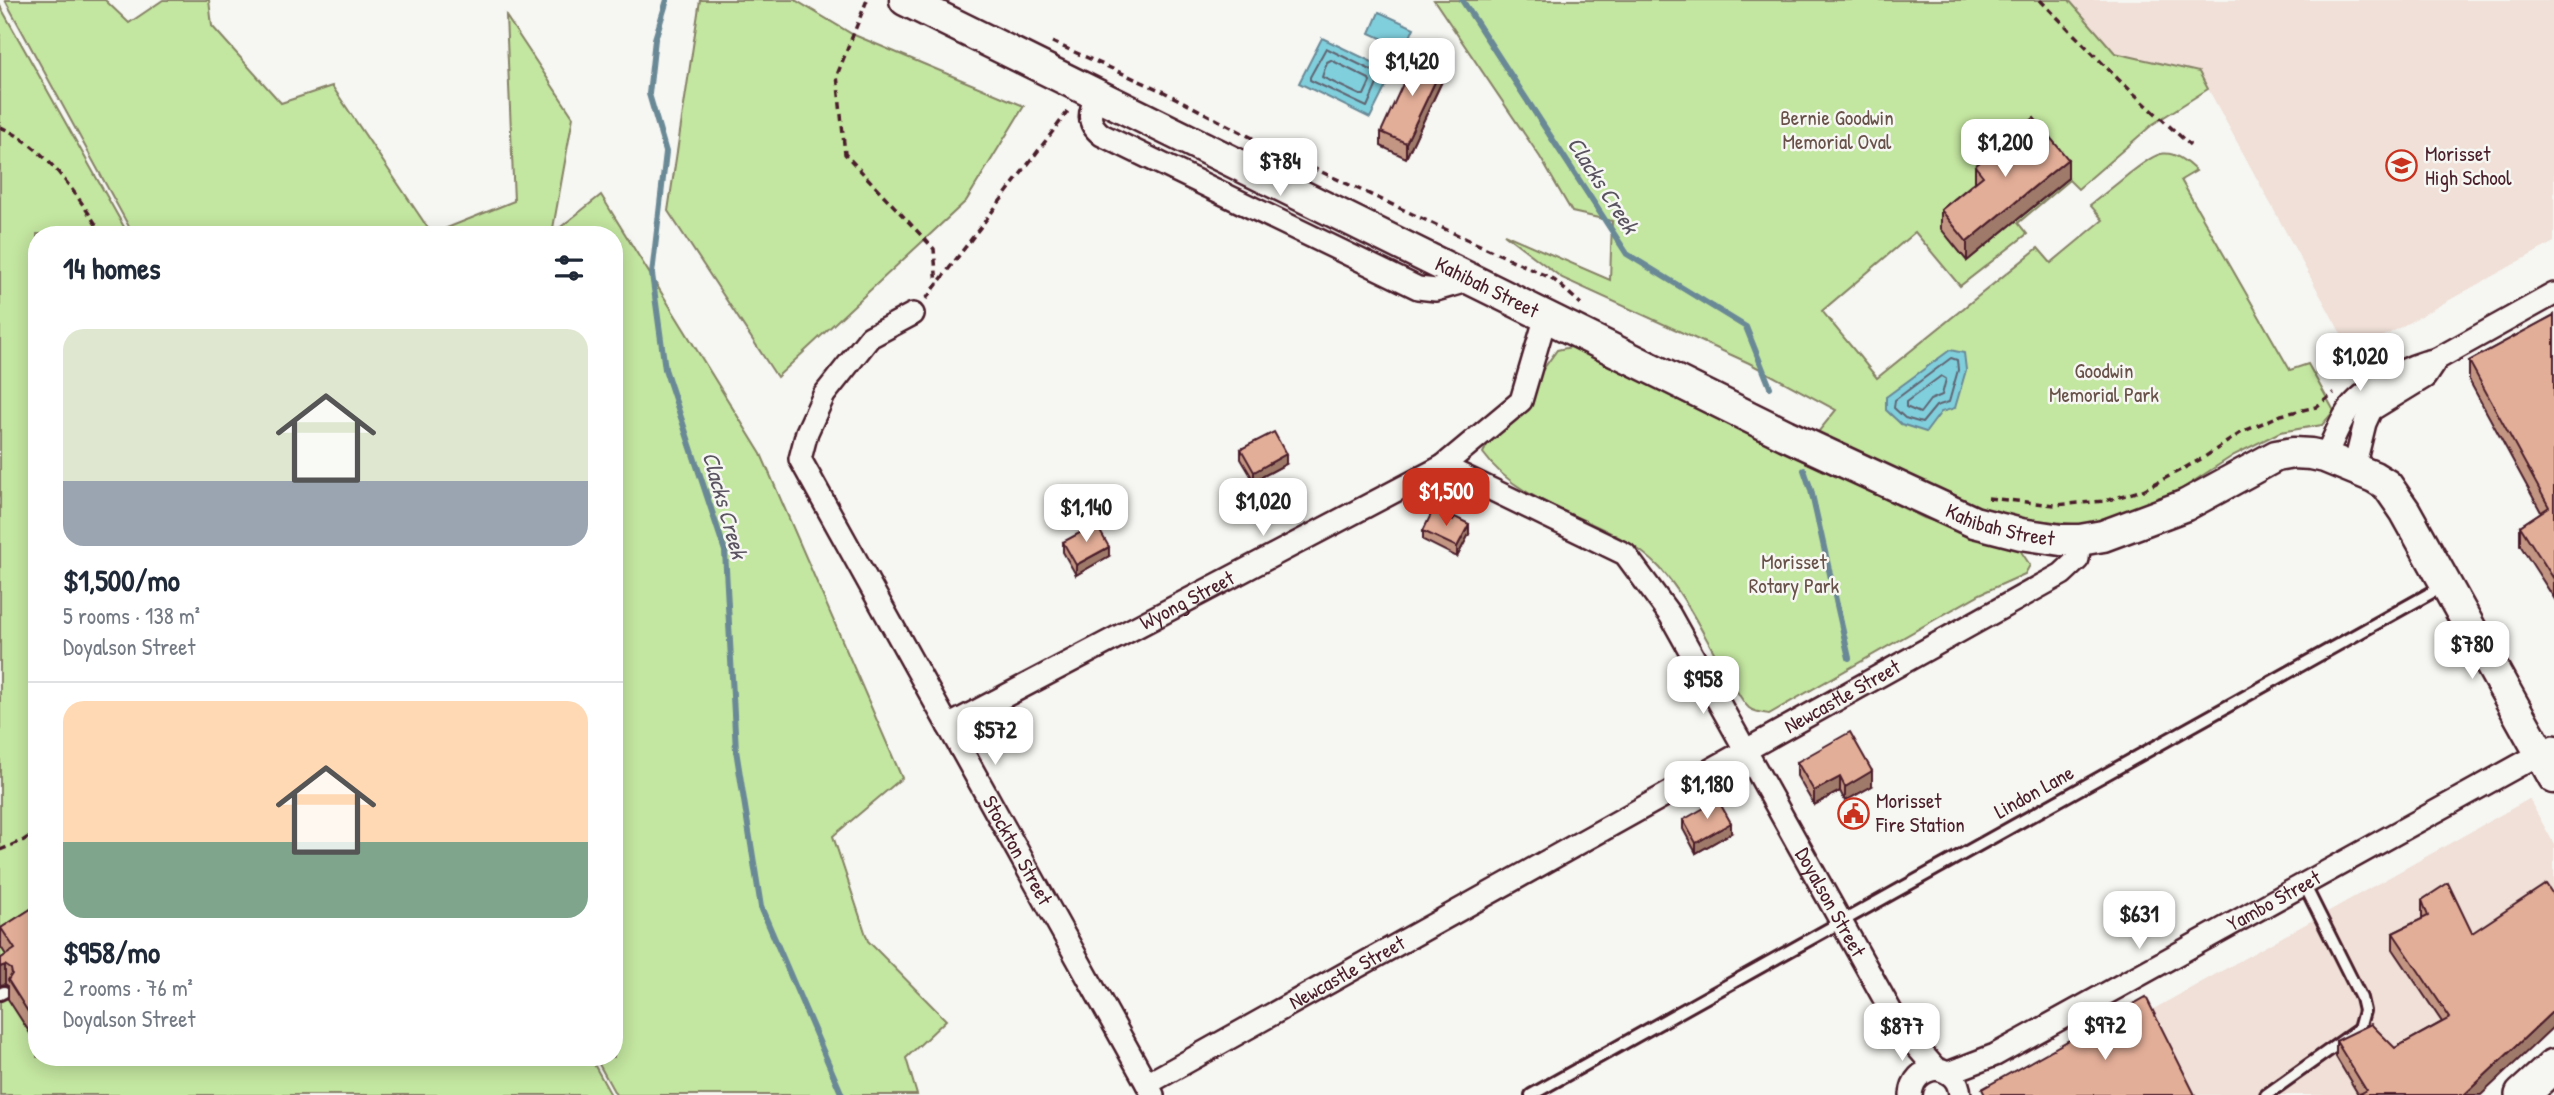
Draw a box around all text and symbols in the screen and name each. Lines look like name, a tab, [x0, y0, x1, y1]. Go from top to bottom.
pin: $1,420	[1355, 38, 1469, 98]
text: $1,420	[1385, 45, 1439, 76]
park label: Bernie Goodwin Memorial Oval	[1780, 103, 1894, 156]
pin: $1,200	[1948, 120, 2062, 179]
text: $1,200	[1977, 126, 2033, 157]
water label: Clacks Creek	[1561, 130, 1648, 241]
pin: $784	[1239, 138, 1321, 198]
place label: Morisset High School	[2425, 139, 2512, 192]
text: $784	[1259, 145, 1301, 176]
school or university icon: Morisset High School	[2385, 149, 2419, 183]
text: 14 homes	[63, 248, 161, 288]
icon: filters	[550, 249, 588, 287]
street label: Kahibah Street	[1430, 249, 1545, 325]
pin: $1,020	[2303, 334, 2417, 393]
text: $1,020	[2332, 340, 2388, 371]
park label: Goodwin Memorial Park	[2049, 356, 2159, 409]
icon: home	[263, 375, 389, 501]
water label: Clacks Creek	[695, 448, 756, 564]
pin: $1,500	[1389, 468, 1503, 528]
text: $1,500	[1419, 475, 1474, 506]
pin: $1,020	[1206, 478, 1320, 538]
pin: $1,140	[1029, 484, 1143, 544]
text: $1,020	[1235, 485, 1291, 516]
text: $1,140	[1060, 491, 1112, 522]
street label: Kahibah Street	[1941, 496, 2058, 553]
park label: Morisset Rotary Park	[1749, 547, 1839, 600]
text: $1,500/mo	[63, 560, 180, 600]
street label: Wyong Street	[1134, 563, 1240, 637]
text: 5 rooms · 138 m²	[63, 600, 200, 631]
pin: $780	[2431, 622, 2513, 681]
text: $780	[2450, 628, 2494, 659]
text: Doyalson Street	[63, 631, 195, 662]
street label: Newcastle Street	[1779, 652, 1906, 740]
pin: $958	[1662, 656, 1744, 716]
text: $958	[1683, 663, 1723, 694]
pin: $572	[954, 708, 1036, 767]
text: $572	[973, 714, 1017, 745]
icon: home	[263, 747, 389, 873]
street label: Lindon Lane	[1989, 758, 2079, 825]
pin: $1,180	[1650, 762, 1764, 821]
text: $1,180	[1680, 768, 1734, 799]
place label: Morisset Fire Station	[1875, 786, 1965, 839]
street label: Stockton Street	[976, 790, 1060, 911]
public building icon: Morisset Fire Station	[1836, 796, 1870, 830]
street label: Doyalson Street	[1789, 842, 1873, 963]
street label: Yambo Street	[2222, 862, 2326, 938]
pin: $631	[2098, 892, 2180, 951]
text: $631	[2119, 898, 2159, 929]
street label: Newcastle Street	[1284, 928, 1411, 1016]
text: $958/mo	[63, 932, 160, 972]
text: 2 rooms · 76 m²	[63, 972, 193, 1003]
pin: $972	[2064, 1002, 2146, 1062]
text: Doyalson Street	[63, 1003, 195, 1034]
pin: $877	[1861, 1004, 1943, 1063]
text: $972	[2084, 1009, 2126, 1040]
text: $877	[1880, 1010, 1924, 1041]

